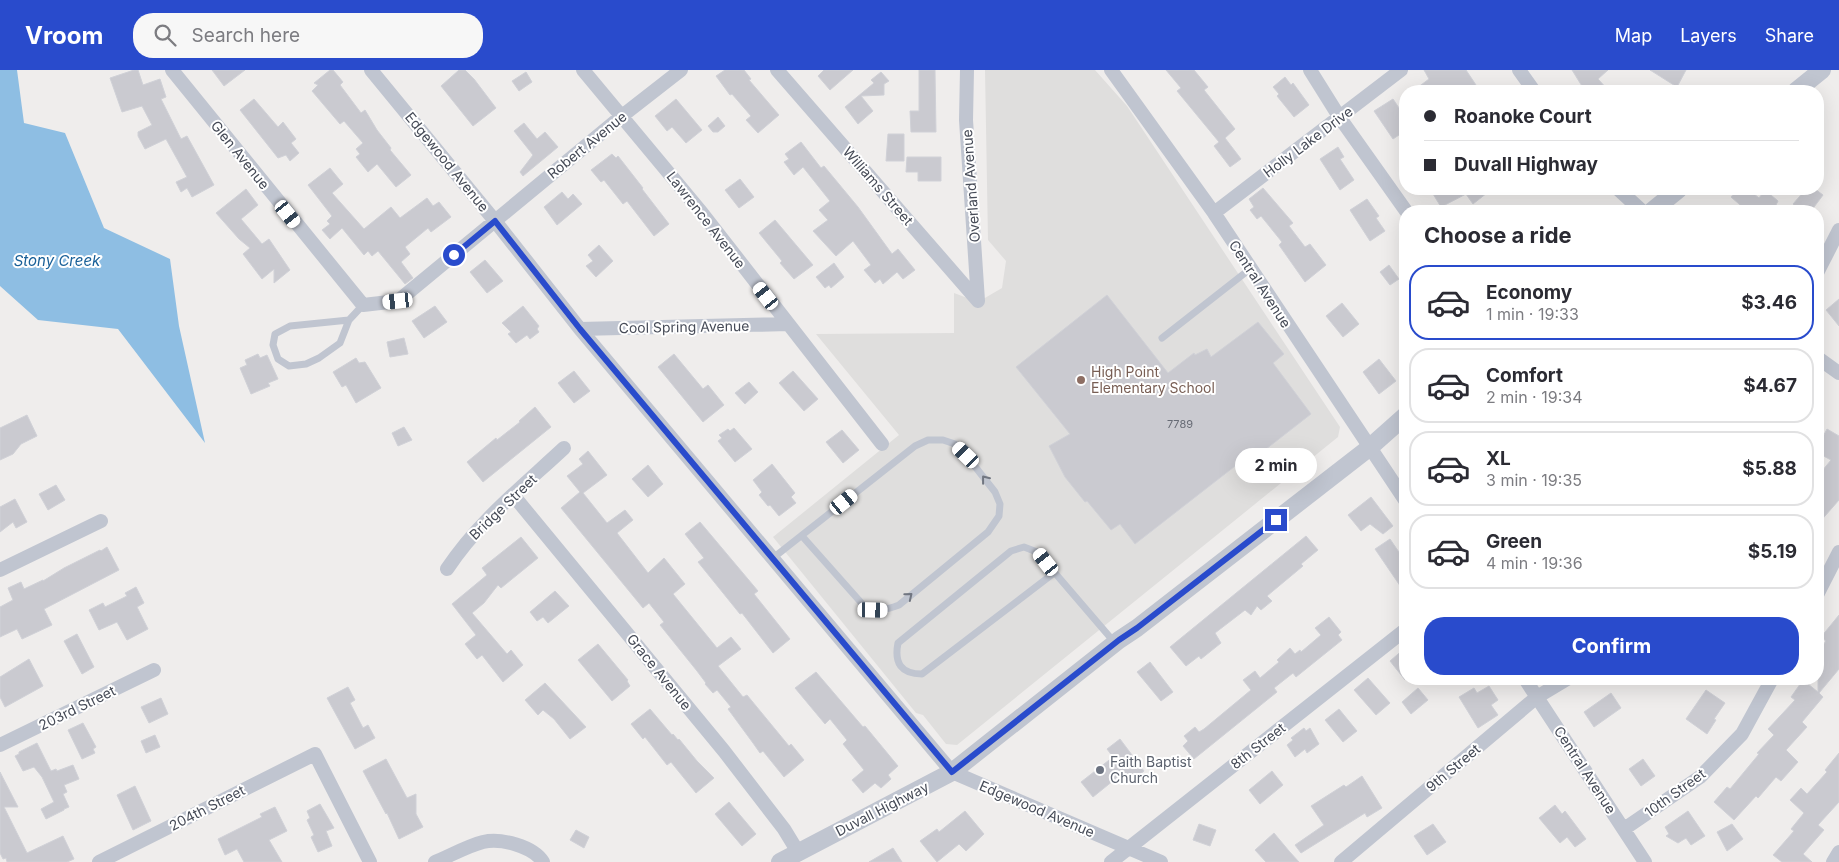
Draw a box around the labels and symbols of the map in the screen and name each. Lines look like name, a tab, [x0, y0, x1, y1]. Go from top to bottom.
street label: Holly Lake Drive	[1260, 102, 1356, 181]
street label: Robert Avenue	[544, 107, 630, 182]
street label: Edgewood Avenue	[402, 108, 493, 215]
street label: Glen Avenue	[208, 117, 273, 192]
street label: Overland Avenue	[958, 129, 983, 243]
street label: Williams Street	[840, 143, 917, 229]
street label: Lawrence Avenue	[663, 168, 749, 271]
car	[272, 198, 303, 230]
street label: Central Avenue	[1226, 237, 1295, 331]
route start	[443, 244, 465, 266]
water label: Stony Creek	[14, 251, 101, 270]
car	[750, 280, 781, 312]
car	[382, 292, 413, 310]
street label: Cool Spring Avenue	[618, 317, 750, 336]
place label: High Point Elementary School	[1091, 363, 1215, 396]
marker: High Point Elementary School	[1075, 374, 1087, 386]
house number: 7789	[1167, 417, 1193, 431]
car	[949, 439, 982, 471]
callout: 2 min	[1235, 448, 1317, 482]
street label: Bridge Street	[466, 470, 540, 543]
one-way arrow	[982, 476, 990, 485]
car	[827, 487, 860, 517]
route end	[1265, 509, 1287, 531]
car	[1030, 546, 1061, 578]
one-way arrow	[904, 593, 913, 602]
car	[857, 602, 888, 618]
street label: Grace Avenue	[624, 630, 695, 713]
street label: 203rd Street	[36, 682, 118, 733]
street label: 8th Street	[1227, 719, 1289, 772]
street label: Central Avenue	[1551, 723, 1620, 817]
street label: 9th Street	[1422, 740, 1483, 795]
place label: Faith Baptist Church	[1110, 753, 1192, 786]
marker: Faith Baptist Church	[1094, 764, 1106, 776]
street label: 10th Street	[1641, 765, 1709, 820]
street label: Edgewood Avenue	[977, 777, 1097, 840]
street label: Duvall Highway	[832, 778, 931, 839]
street label: 204th Street	[166, 781, 248, 834]

